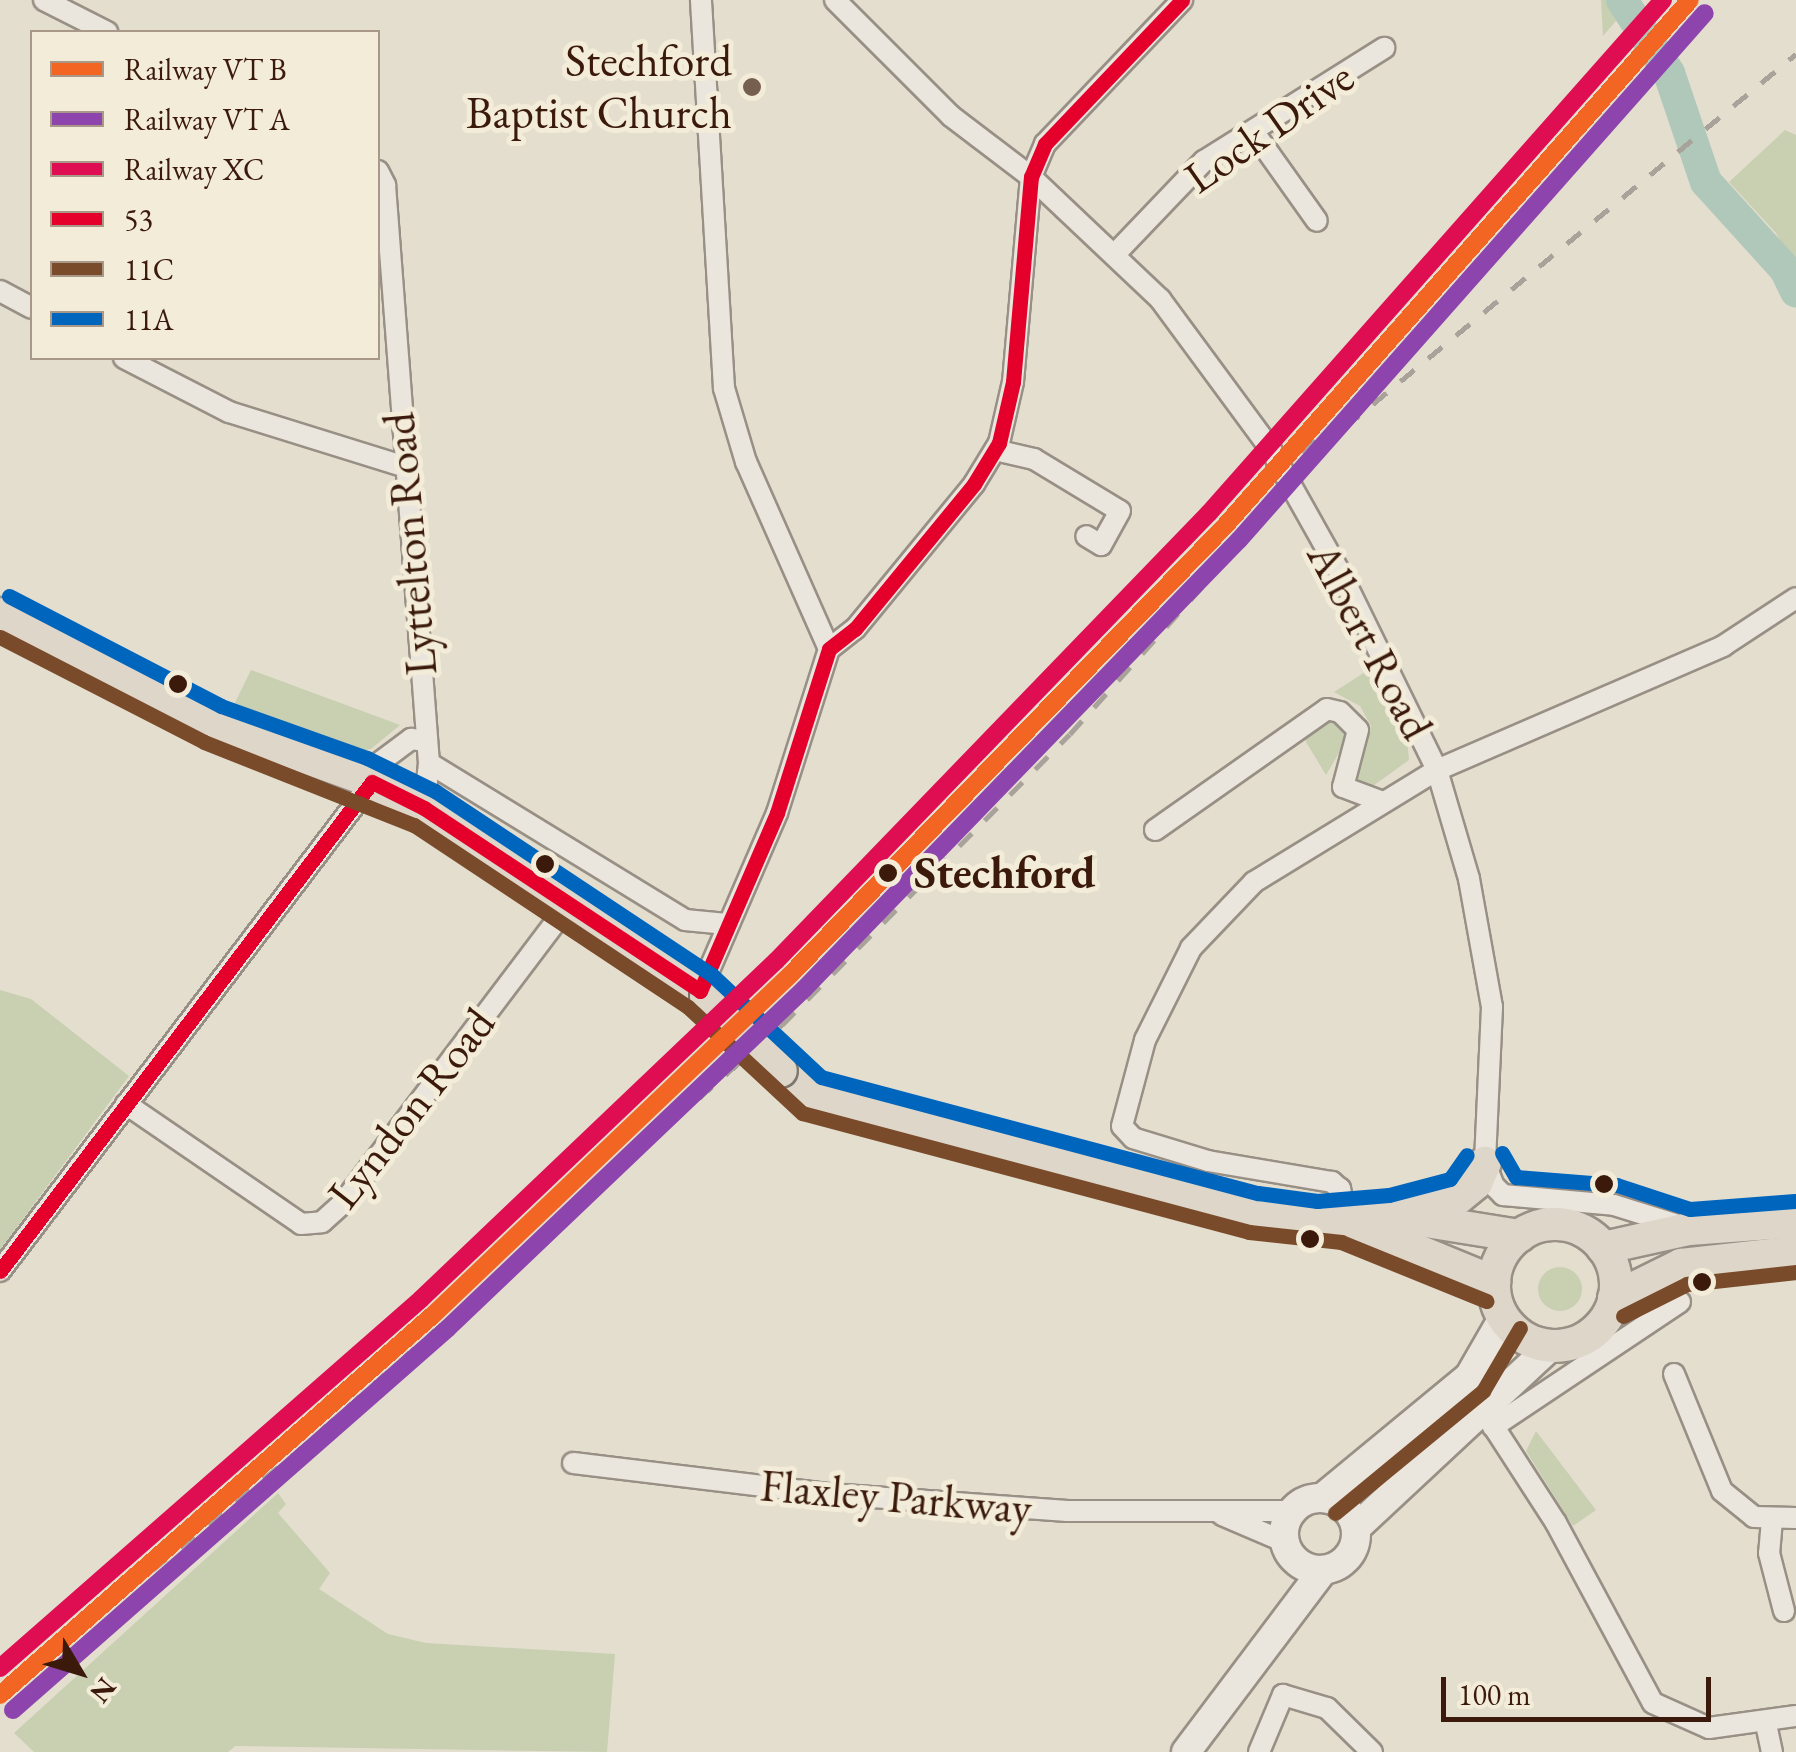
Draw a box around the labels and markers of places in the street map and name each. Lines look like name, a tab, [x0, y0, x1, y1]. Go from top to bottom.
place label: Stechford Baptist Church	[466, 34, 732, 140]
marker: Stechford Baptist Church	[741, 76, 763, 98]
unlabelled marker	[168, 674, 188, 694]
place label: Stechford	[914, 846, 1096, 900]
unlabelled marker	[535, 854, 555, 874]
marker: Stechford	[871, 856, 905, 890]
unlabelled marker	[1594, 1174, 1614, 1194]
unlabelled marker	[1300, 1229, 1320, 1249]
unlabelled marker	[1692, 1272, 1712, 1292]

